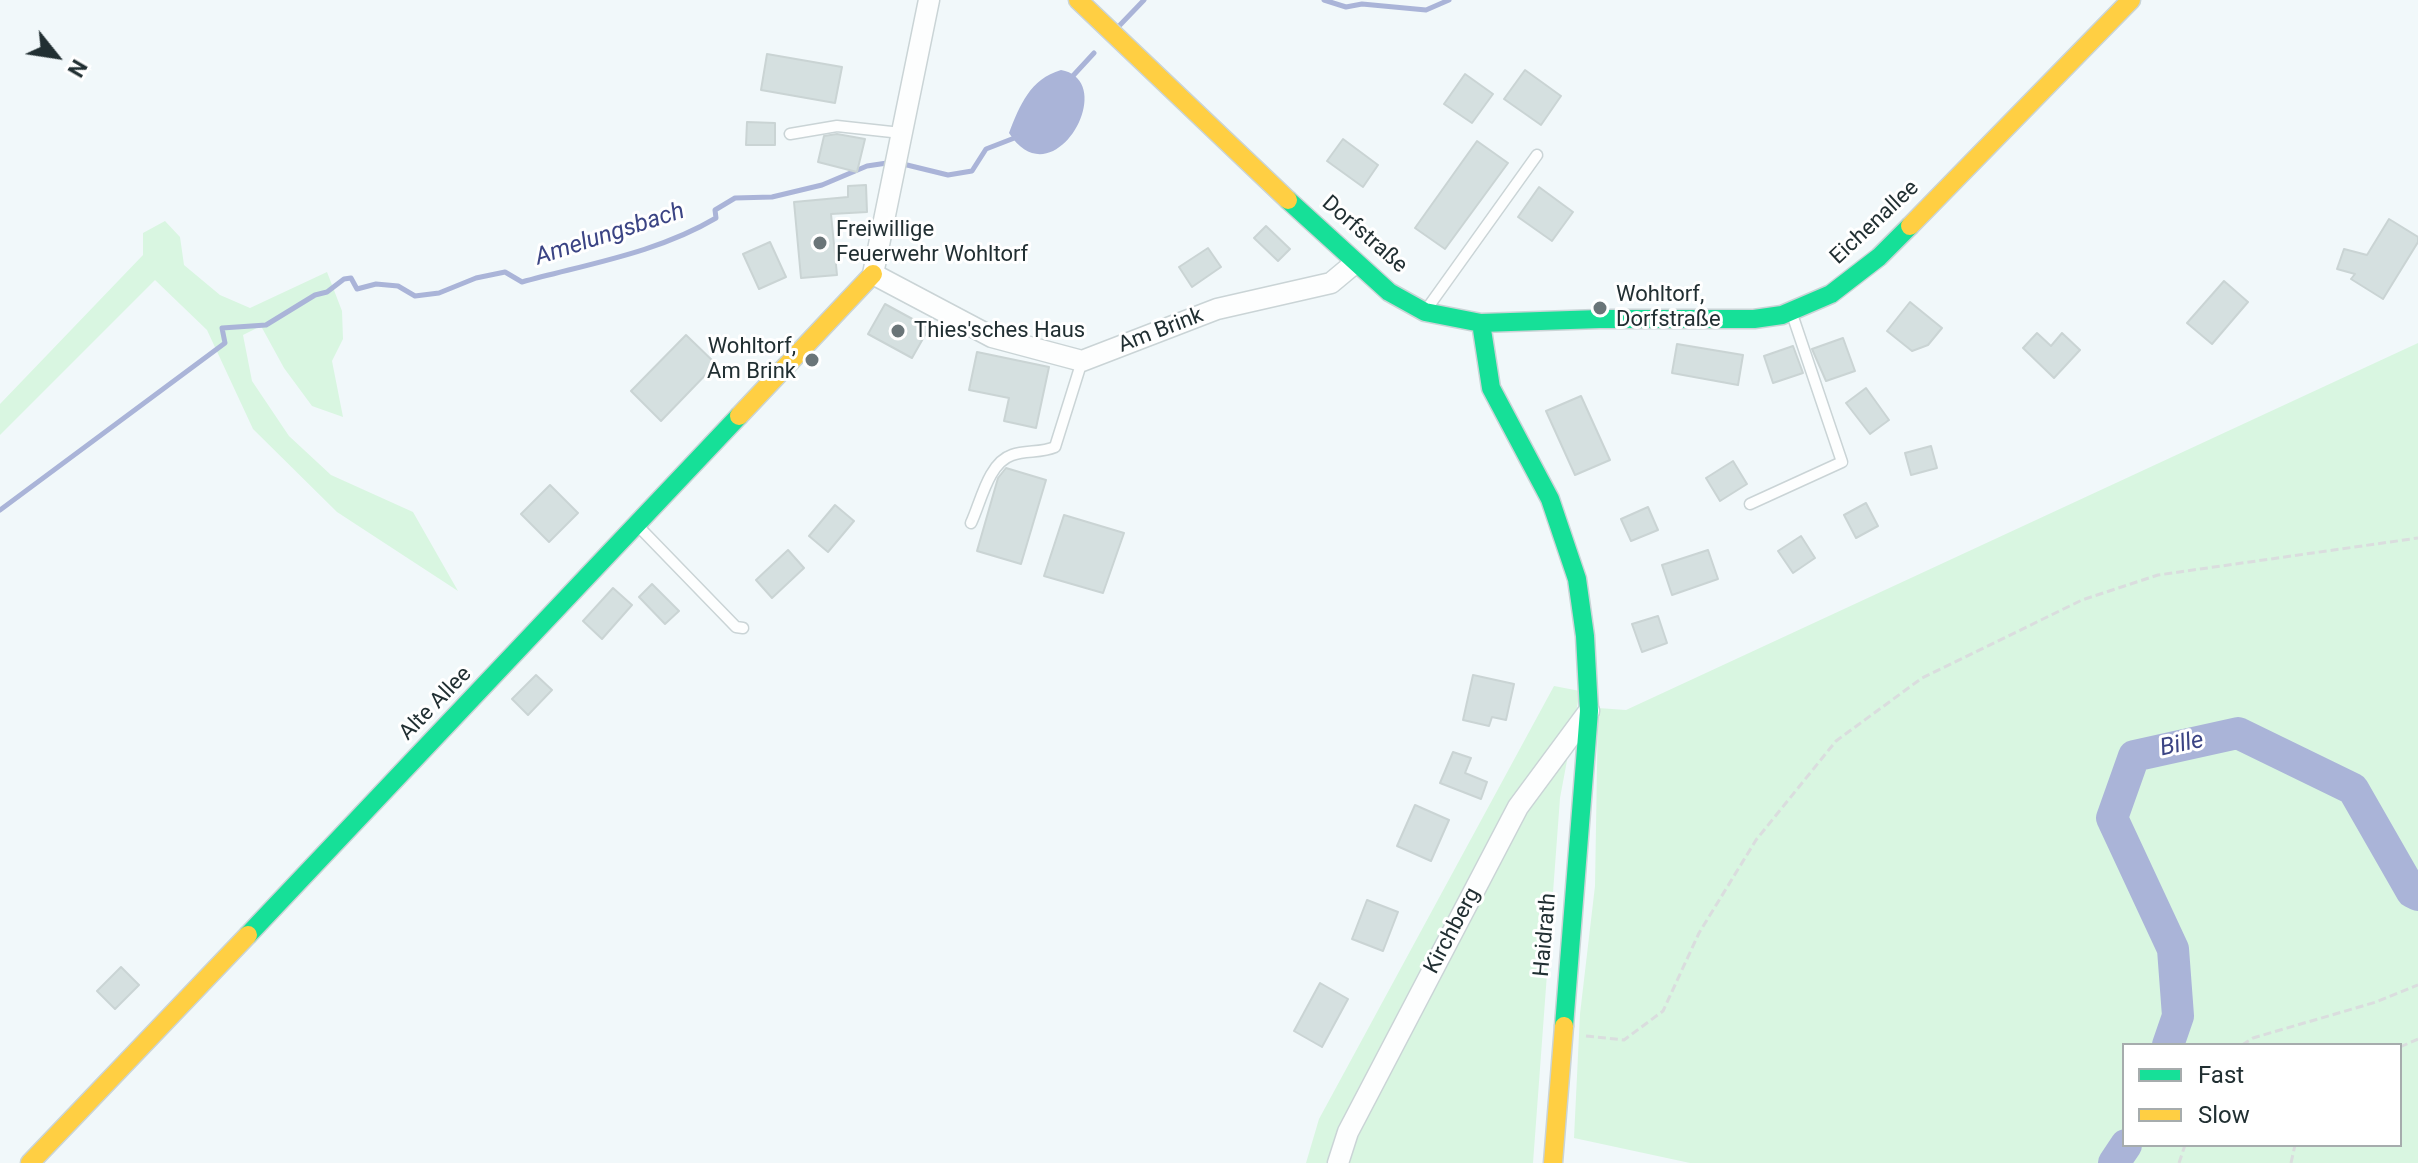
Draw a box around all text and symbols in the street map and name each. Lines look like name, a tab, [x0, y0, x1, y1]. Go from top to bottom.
north arrow	[16, 16, 96, 96]
text: N	[63, 55, 92, 81]
street label: Eichenallee	[1825, 175, 1925, 271]
street label: Dorfstraße	[1316, 191, 1412, 279]
water label: Amelungsbach	[532, 197, 688, 273]
place label: Freiwillige Feuerwehr Wohltorf	[836, 217, 1028, 268]
marker: Freiwillige Feuerwehr Wohltorf	[811, 234, 829, 252]
place label: Wohltorf, Dorfstraße	[1616, 282, 1721, 334]
marker: Wohltorf, Dorfstraße	[1591, 299, 1609, 317]
street label: Am Brink	[1115, 303, 1207, 359]
place label: Thies'sches Haus	[914, 318, 1085, 344]
marker: Thies'sches Haus	[889, 322, 907, 340]
place label: Wohltorf, Am Brink	[707, 334, 796, 386]
marker: Wohltorf, Am Brink	[803, 351, 821, 369]
street label: Alte Allee	[394, 662, 478, 746]
water label: Bille	[2158, 726, 2206, 764]
street label: Kirchberg	[1419, 883, 1487, 979]
street label: Haidrath	[1529, 892, 1563, 978]
legend	[2122, 1043, 2402, 1147]
text: Fast	[2198, 1061, 2244, 1089]
text: Slow	[2198, 1101, 2250, 1129]

